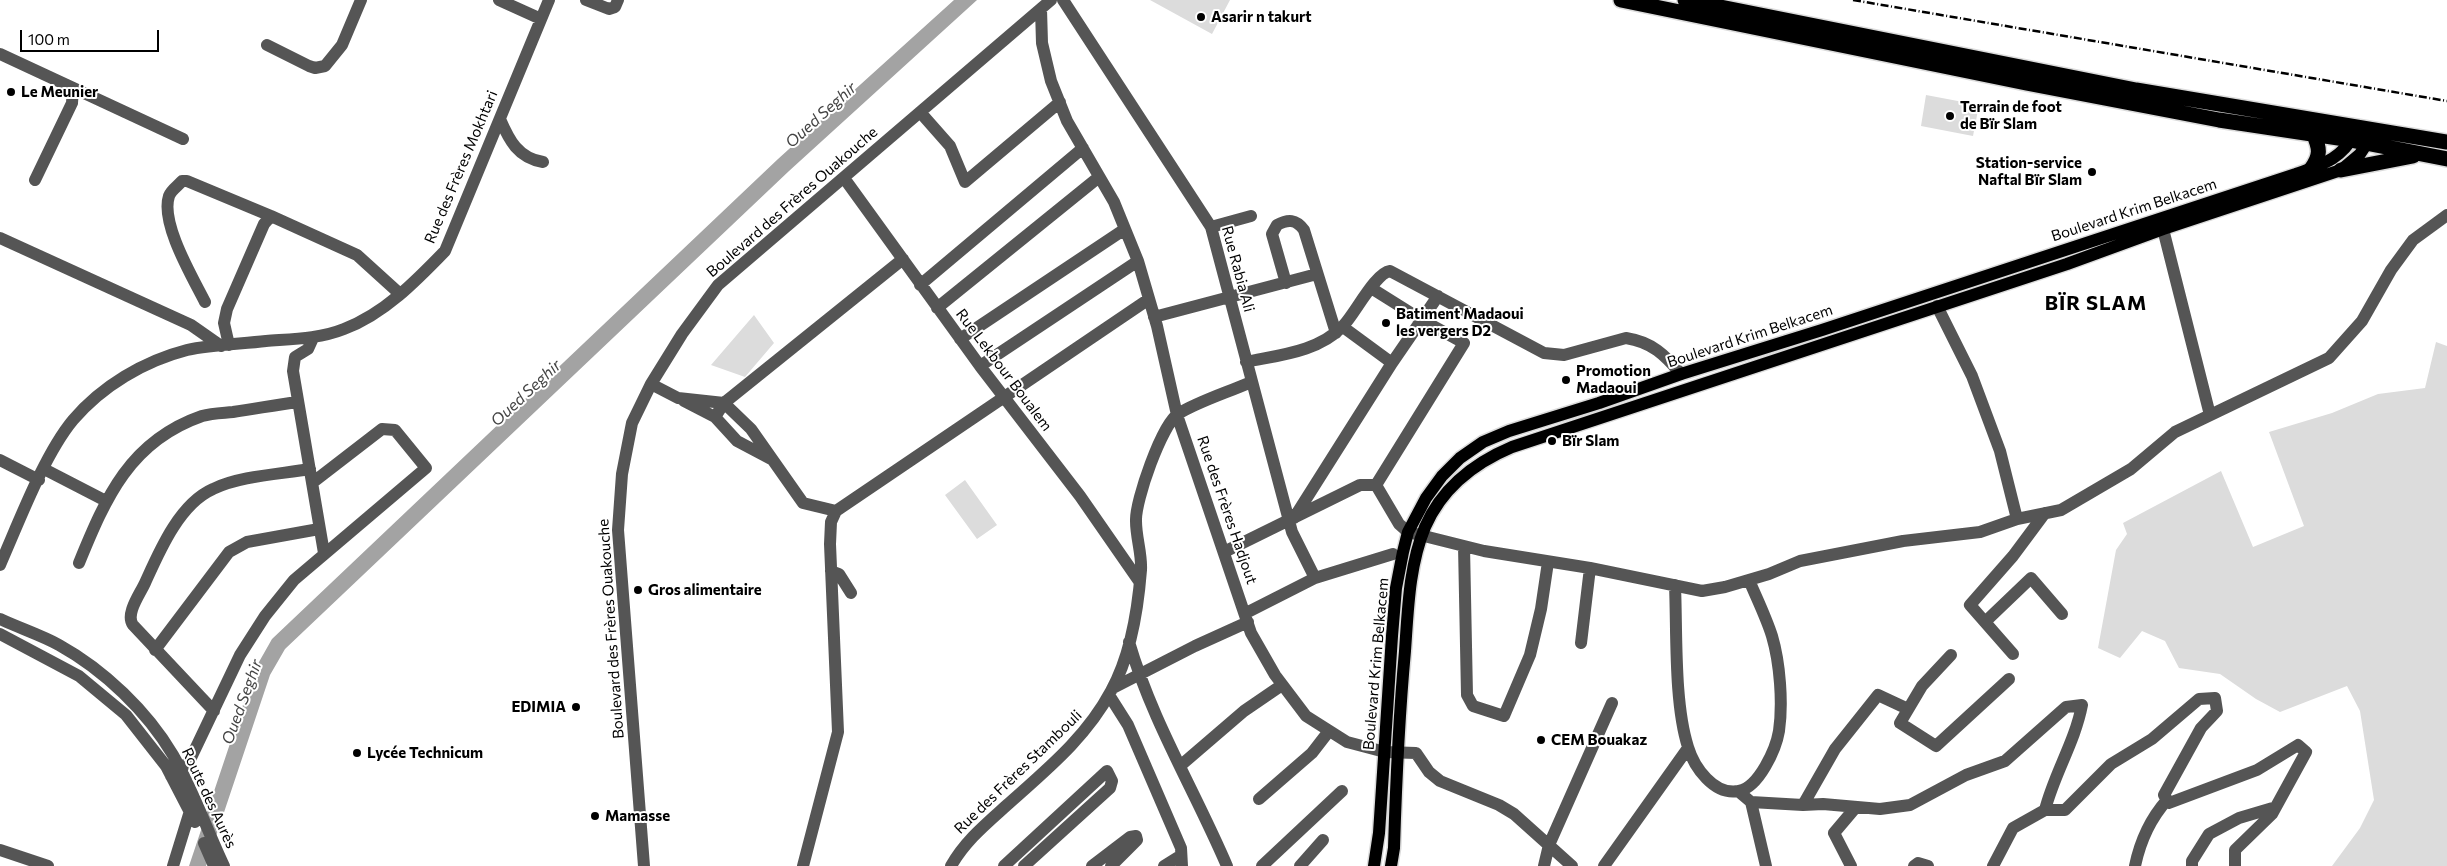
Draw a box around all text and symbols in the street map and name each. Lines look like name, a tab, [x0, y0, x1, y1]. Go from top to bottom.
place label: Asarir n takurt	[1211, 8, 1312, 26]
marker: Asarir n takurt	[1195, 11, 1207, 23]
scale bar	[22, 20, 161, 52]
text: 100 m	[28, 30, 70, 48]
water label: Oued Seghir	[782, 78, 860, 152]
place label: Le Meunier	[21, 83, 98, 101]
marker: Le Meunier	[5, 86, 17, 98]
street label: Rue des Frères Mokhtari	[421, 88, 501, 246]
place label: Terrain de foot de Bïr Slam	[1960, 98, 2062, 133]
marker: Terrain de foot de Bïr Slam	[1944, 110, 1956, 122]
street label: Boulevard des Frères Ouakouche	[703, 123, 881, 281]
place label: Station-service Naftal Bïr Slam	[1976, 154, 2082, 189]
marker: Station-service Naftal Bïr Slam	[2086, 166, 2098, 178]
street label: Boulevard Krim Belkacem	[2049, 175, 2219, 245]
street label: Rue Rabia Ali	[1218, 224, 1258, 314]
district label: BÏR SLAM	[2044, 291, 2148, 315]
street label: Boulevard Krim Belkacem	[1665, 301, 1835, 371]
street label: Rue Lekbour Boualem	[952, 305, 1056, 435]
place label: Batiment Madaoui les vergers D2	[1396, 305, 1524, 340]
marker: Batiment Madaoui les vergers D2	[1380, 317, 1392, 329]
water label: Oued Seghir	[487, 356, 565, 430]
place label: Promotion Madaoui	[1576, 362, 1651, 397]
marker: Promotion Madaoui	[1560, 374, 1572, 386]
place label: Bïr Slam	[1562, 432, 1619, 450]
street label: Rue des Frères Hadjout	[1193, 433, 1261, 587]
marker: Bïr Slam	[1546, 435, 1558, 447]
street label: Boulevard des Frères Ouakouche	[594, 518, 628, 740]
street label: Boulevard Krim Belkacem	[1360, 577, 1392, 751]
place label: Gros alimentaire	[648, 581, 762, 599]
marker: Gros alimentaire	[632, 584, 644, 596]
water label: Oued Seghir	[218, 657, 266, 747]
place label: EDIMIA	[511, 698, 566, 716]
marker: EDIMIA	[570, 701, 582, 713]
street label: Rue des Frères Stambouli	[950, 706, 1086, 838]
place label: CEM Bouakaz	[1551, 731, 1647, 749]
marker: CEM Bouakaz	[1535, 734, 1547, 746]
place label: Lycée Technicum	[367, 744, 483, 762]
street label: Route des Aurès	[178, 745, 240, 851]
marker: Lycée Technicum	[351, 747, 363, 759]
place label: Mamasse	[605, 807, 670, 825]
marker: Mamasse	[589, 810, 601, 822]

